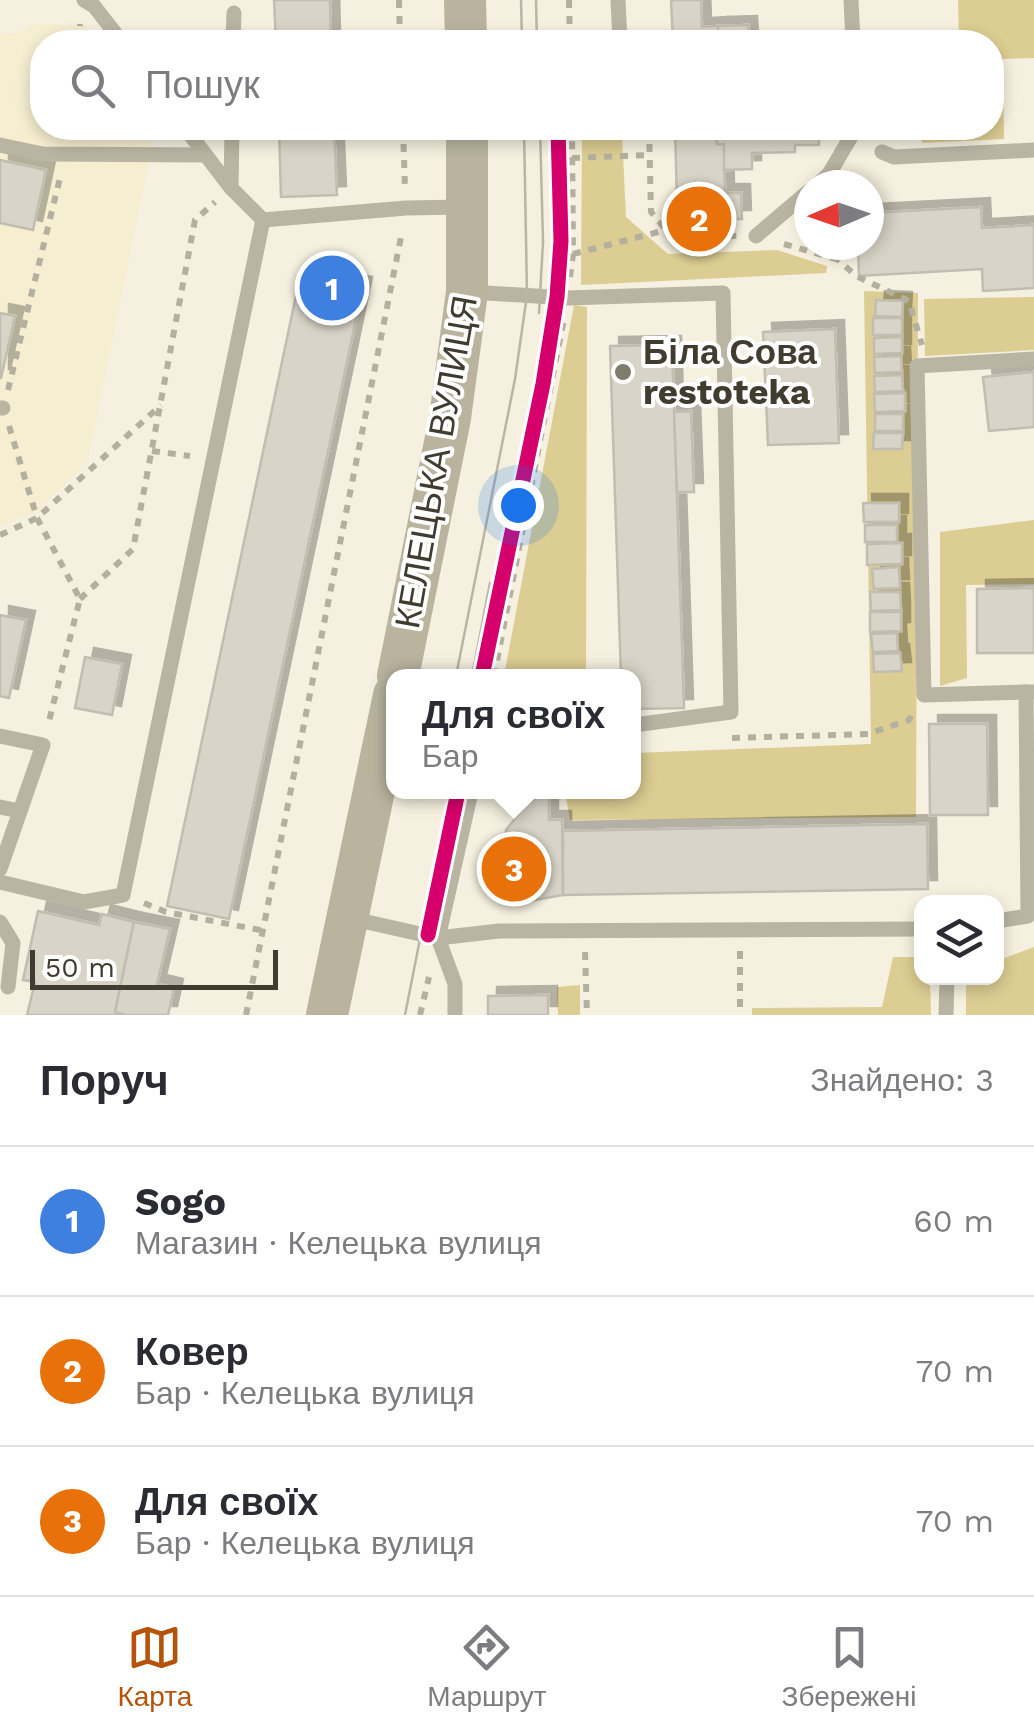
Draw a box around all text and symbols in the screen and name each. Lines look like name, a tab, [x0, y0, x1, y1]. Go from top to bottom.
search box	[30, 30, 1004, 140]
icon: search	[65, 58, 120, 113]
text: Пошук	[145, 63, 260, 107]
north arrow	[794, 170, 884, 260]
pin: 2	[666, 182, 732, 256]
pin: 1	[300, 250, 364, 326]
street label: КЕЛЕЦЬКА ВУЛИЦЯ	[386, 292, 486, 632]
place label: Біла Сова restoteka	[643, 331, 817, 413]
marker: Біла Сова restoteka	[612, 361, 634, 383]
your location	[493, 480, 544, 531]
popup	[386, 669, 641, 799]
text: Для своїх	[422, 693, 605, 737]
text: Бар	[422, 737, 478, 775]
pin: 3	[482, 832, 546, 906]
map controls	[914, 895, 1004, 985]
button: layers	[914, 895, 1004, 985]
scale bar	[30, 945, 278, 990]
text: 50 m	[45, 951, 115, 984]
text: Поруч	[40, 1056, 169, 1105]
text: Знайдено: 3	[810, 1061, 994, 1099]
text: Sogo	[135, 1180, 226, 1224]
text: 1	[66, 1202, 79, 1240]
text: 60 m	[913, 1202, 994, 1240]
text: Магазин · Келецька вулиця	[135, 1224, 542, 1262]
text: Ковер	[135, 1330, 249, 1374]
text: 2	[63, 1352, 82, 1390]
text: 70 m	[915, 1352, 994, 1390]
text: Бар · Келецька вулиця	[135, 1374, 475, 1412]
text: Для своїх	[135, 1480, 318, 1524]
text: 3	[63, 1502, 82, 1540]
text: 70 m	[915, 1502, 994, 1540]
text: Бар · Келецька вулиця	[135, 1524, 475, 1562]
tab: Карта	[117, 1620, 192, 1713]
tab: Маршрут	[427, 1620, 547, 1713]
tab: Збережені	[782, 1620, 917, 1713]

